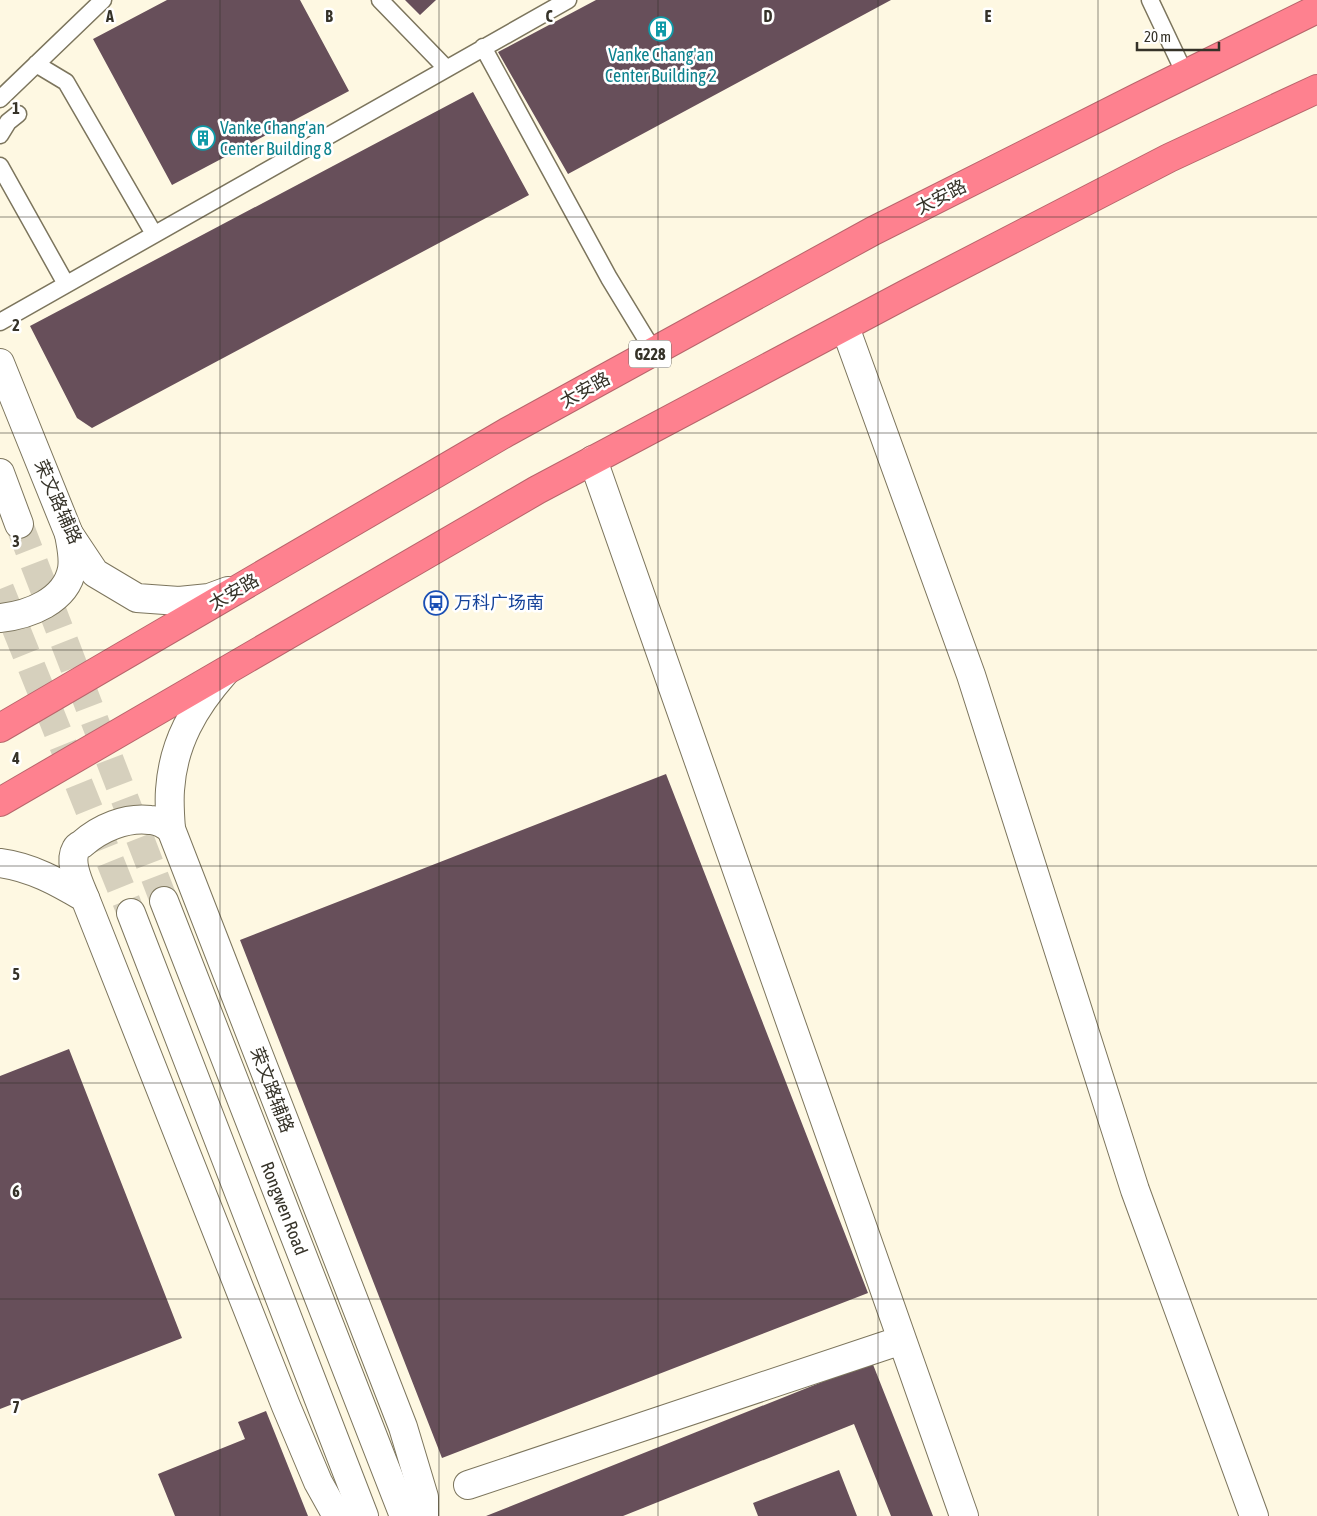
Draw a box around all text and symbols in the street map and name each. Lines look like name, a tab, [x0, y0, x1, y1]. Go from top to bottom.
text: A	[105, 7, 114, 25]
text: B	[325, 7, 333, 25]
text: C	[545, 7, 553, 25]
text: D	[764, 7, 773, 25]
text: E	[985, 7, 992, 25]
building icon: Vanke Chang'an Center Building 2	[648, 16, 674, 42]
scale bar	[1137, 20, 1220, 52]
text: 20 m	[1144, 28, 1171, 45]
place label: Vanke Chang'an Center Building 2	[605, 44, 717, 86]
text: 1	[12, 99, 20, 117]
place label: Vanke Chang'an Center Building 8	[220, 117, 332, 159]
building icon: Vanke Chang'an Center Building 8	[190, 125, 216, 151]
street label: 太安路	[912, 175, 970, 218]
text: 2	[12, 316, 20, 334]
road number: G228	[629, 340, 671, 368]
street label: 太安路	[556, 367, 613, 412]
street label: 荣文路辅路	[31, 456, 86, 547]
text: 3	[12, 532, 20, 550]
street label: 太安路	[205, 569, 262, 614]
bus stop icon: 万科广场南	[423, 590, 449, 616]
place label: 万科广场南	[454, 592, 544, 613]
text: 4	[11, 749, 20, 767]
text: 5	[12, 965, 20, 983]
street label: 荣文路辅路	[247, 1044, 298, 1136]
street label: Rongwen Road	[257, 1159, 312, 1258]
text: 6	[12, 1182, 20, 1200]
text: 7	[12, 1398, 20, 1416]

